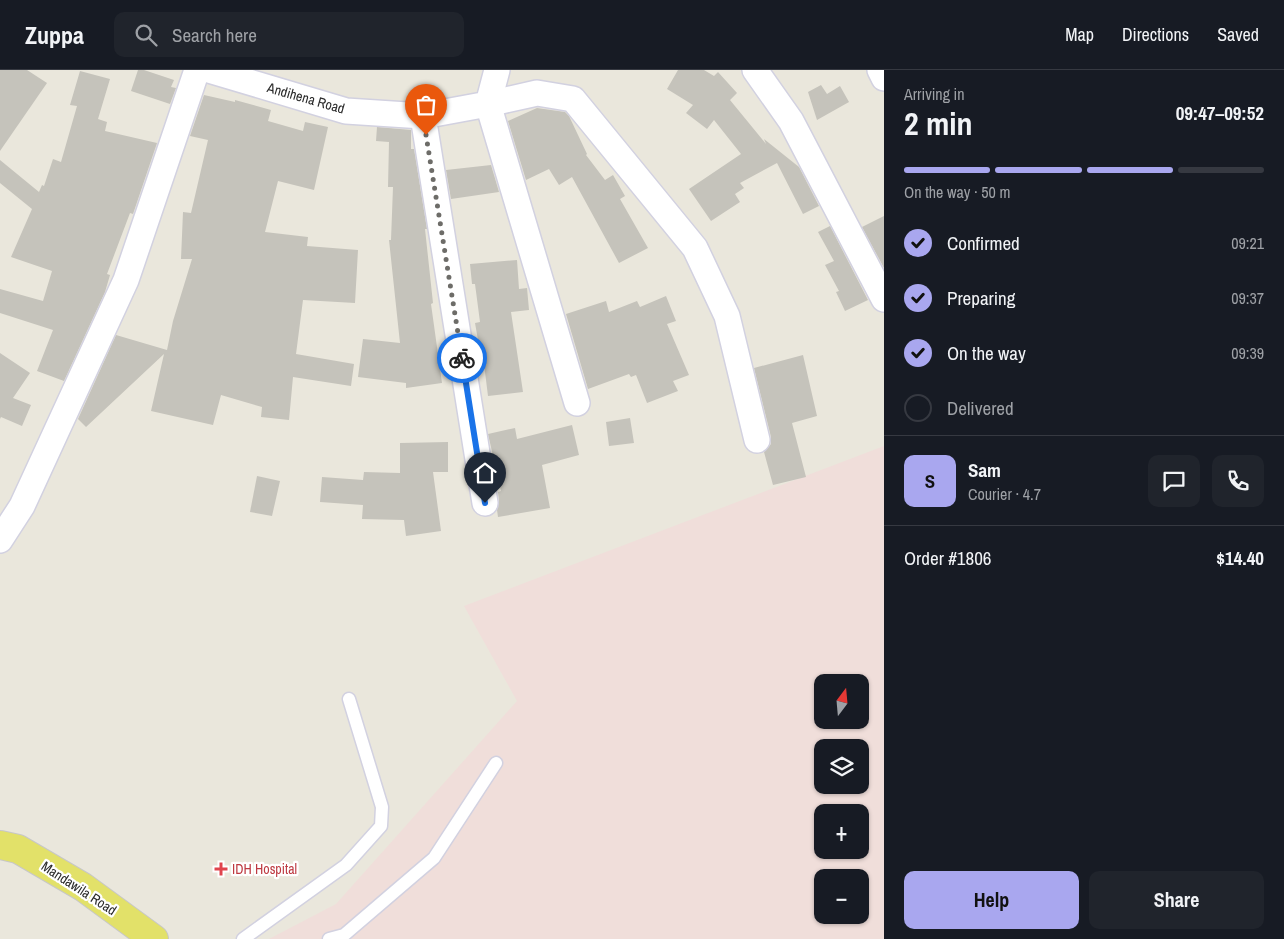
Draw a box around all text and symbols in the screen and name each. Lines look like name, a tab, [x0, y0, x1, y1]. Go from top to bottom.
search box	[114, 12, 464, 57]
text: Zuppa	[25, 19, 84, 51]
icon: search	[132, 21, 160, 49]
text: Search here	[172, 22, 257, 48]
text: Map	[1065, 22, 1094, 47]
text: Directions	[1122, 22, 1189, 47]
text: Saved	[1217, 22, 1259, 47]
street label: Andihena Road	[264, 78, 347, 118]
text: Arriving in	[904, 83, 965, 105]
pin	[405, 84, 447, 135]
icon: bag	[412, 91, 440, 119]
text: 09:47–09:52	[1176, 100, 1264, 126]
text: 2 min	[904, 102, 973, 145]
text: On the way · 50 m	[904, 181, 1010, 203]
icon: check	[904, 229, 932, 257]
text: Confirmed	[947, 230, 1020, 256]
text: 09:21	[1231, 232, 1264, 254]
icon: check	[904, 284, 932, 312]
text: Preparing	[947, 285, 1015, 311]
text: 09:37	[1231, 287, 1264, 309]
courier	[437, 333, 487, 383]
icon: check	[904, 339, 932, 367]
text: On the way	[947, 340, 1026, 366]
text: 09:39	[1231, 342, 1264, 364]
icon: bike	[448, 344, 476, 372]
text: Delivered	[947, 395, 1014, 421]
pin	[464, 452, 506, 503]
button: chat	[1148, 455, 1200, 507]
button: phone	[1212, 455, 1264, 507]
text: Sam	[968, 457, 1001, 483]
icon: home	[471, 459, 499, 487]
text: S	[925, 468, 935, 494]
text: Courier · 4.7	[968, 483, 1041, 505]
text: Order #1806	[904, 545, 991, 571]
text: $14.40	[1216, 545, 1264, 571]
north arrow	[814, 674, 869, 729]
map controls	[814, 674, 869, 924]
button: layers	[814, 739, 869, 794]
button: +	[814, 804, 869, 859]
street label: Mandawila Road	[38, 857, 120, 919]
place label: IDH Hospital	[232, 860, 297, 878]
marker: IDH Hospital	[214, 862, 228, 876]
button: −	[814, 869, 869, 924]
button: Help	[904, 871, 1079, 929]
button: Share	[1089, 871, 1264, 929]

